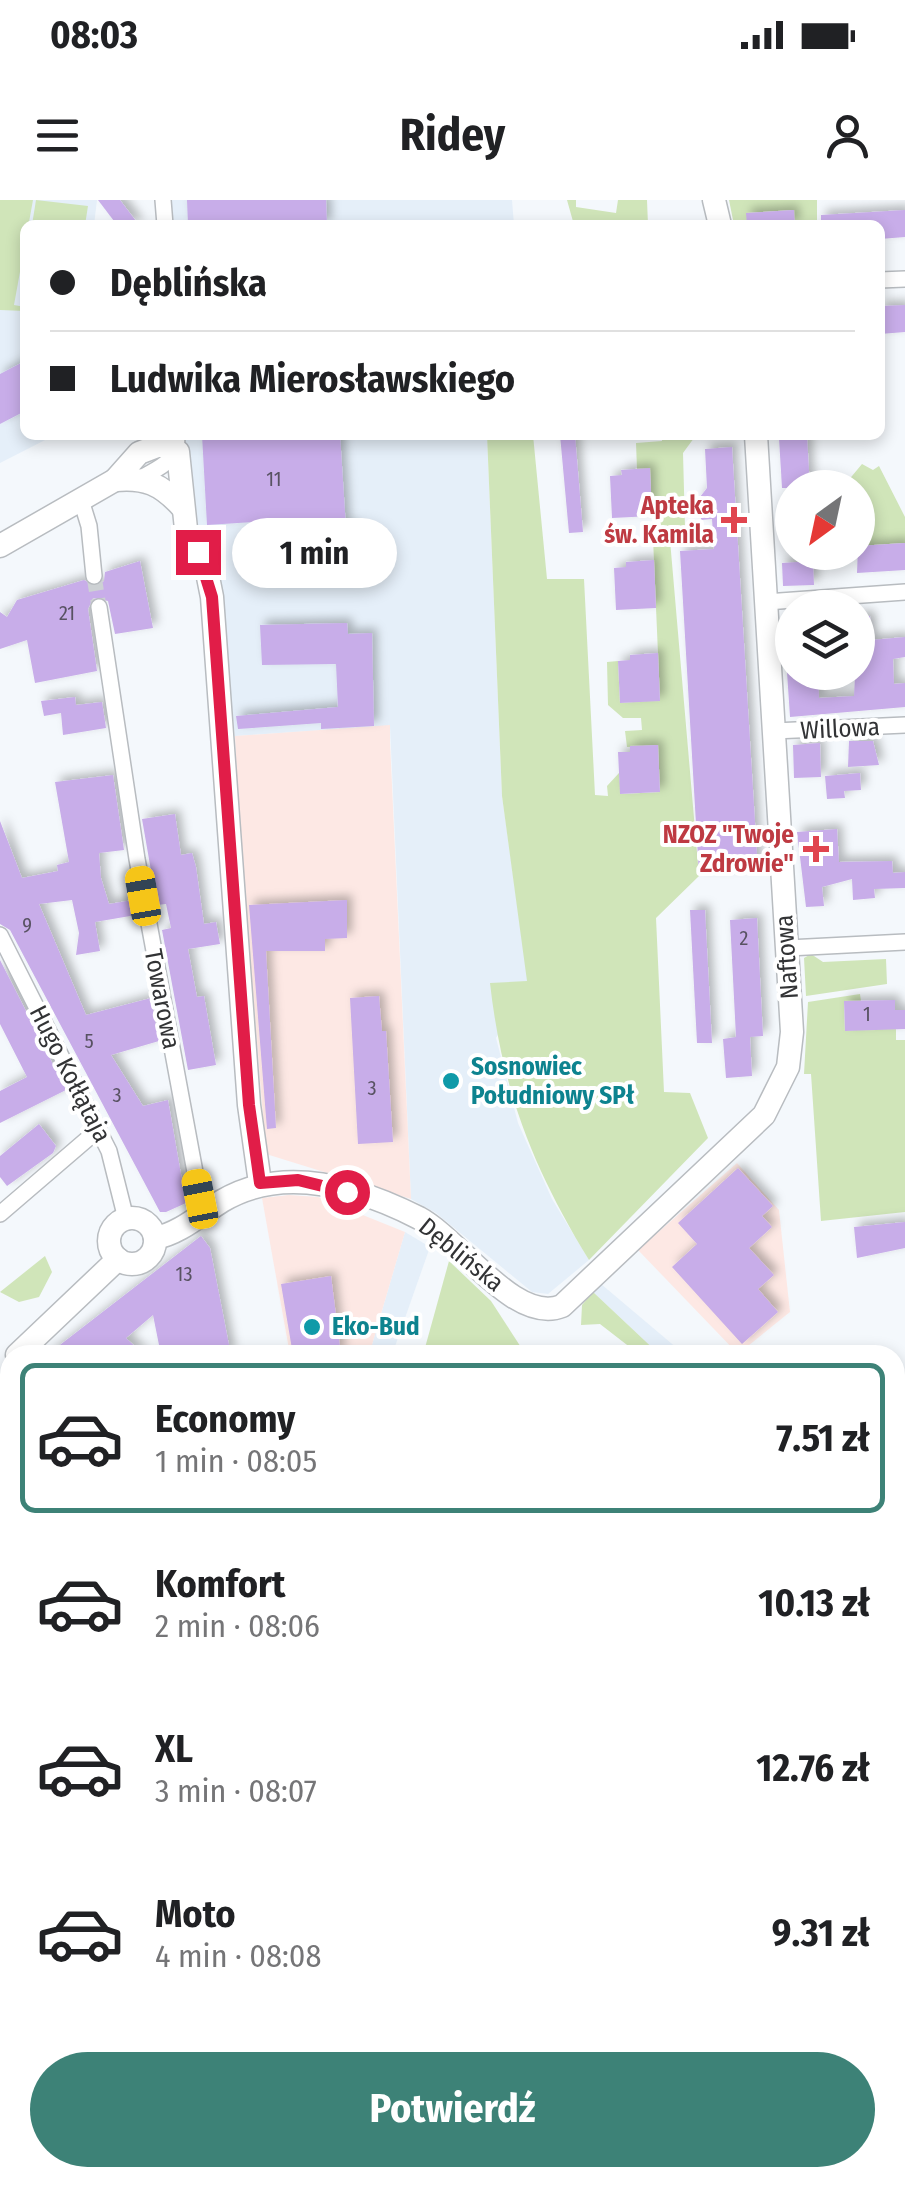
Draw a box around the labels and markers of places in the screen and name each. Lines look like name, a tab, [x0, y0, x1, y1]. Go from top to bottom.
place label: Apteka św. Kamila	[604, 491, 714, 550]
marker: Apteka św. Kamila	[723, 509, 745, 531]
place label: NZOZ "Twoje Zdrowie"	[663, 820, 794, 879]
marker: NZOZ "Twoje Zdrowie"	[803, 836, 829, 862]
place label: Sosnowiec Południowy SPł	[471, 1052, 635, 1111]
marker: Sosnowiec Południowy SPł	[440, 1070, 462, 1092]
place label: Eko-Bud	[332, 1312, 420, 1342]
marker: Eko-Bud	[301, 1316, 323, 1338]

